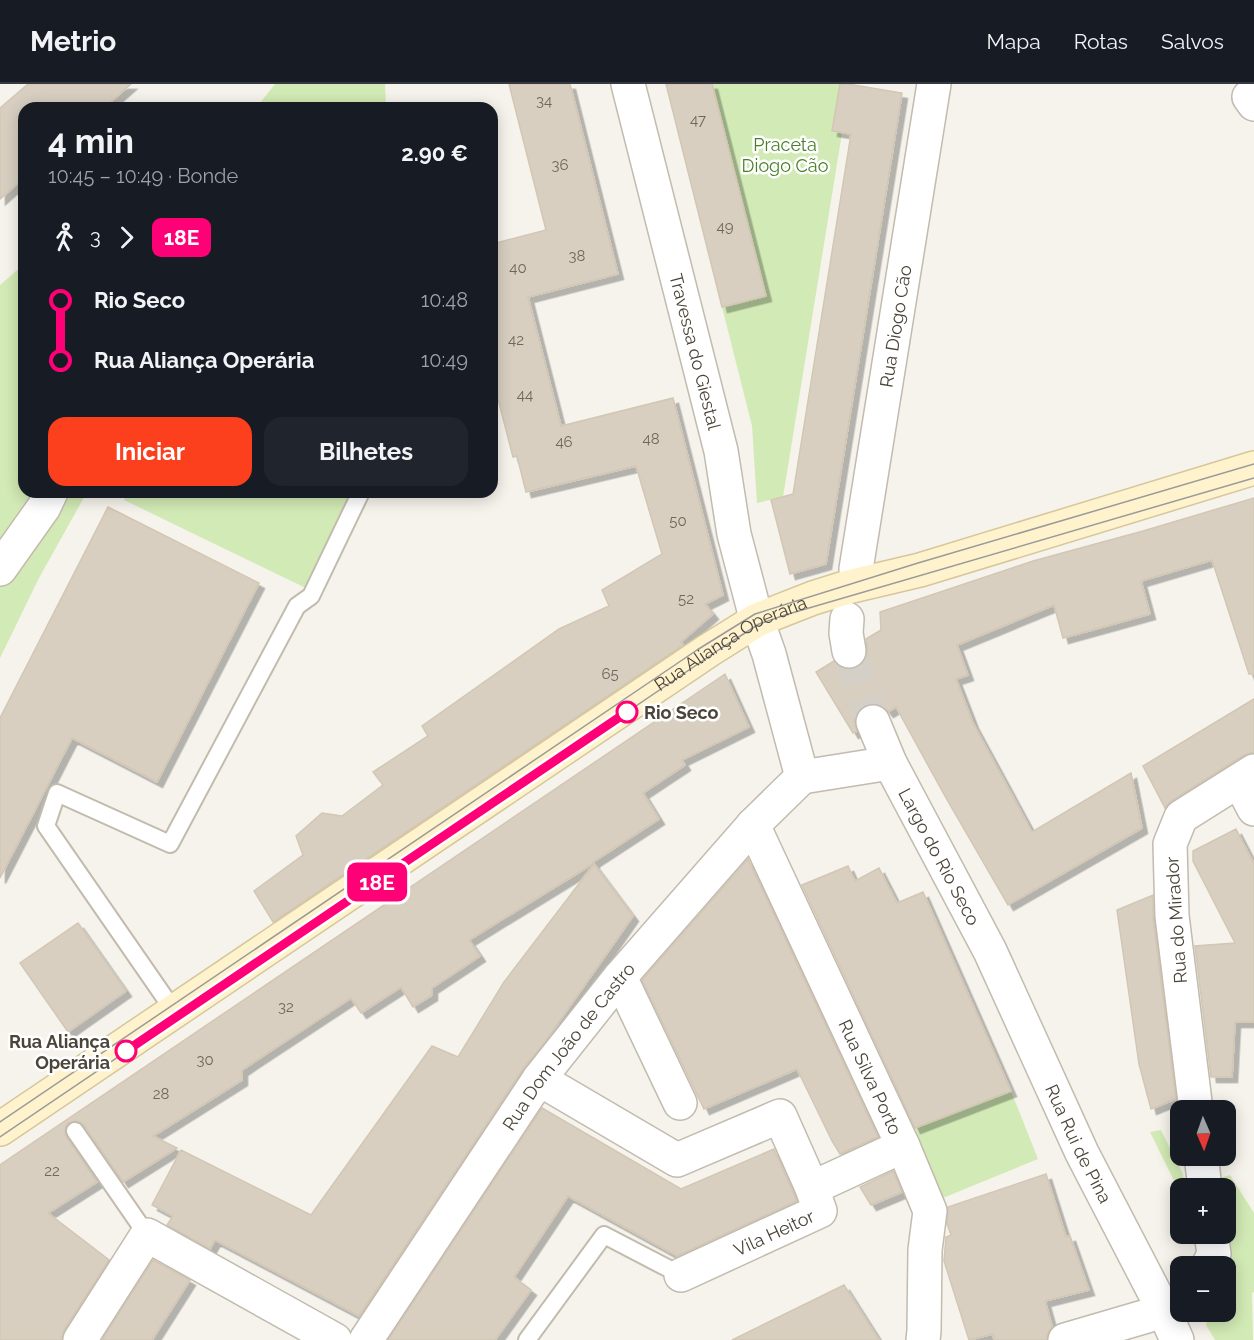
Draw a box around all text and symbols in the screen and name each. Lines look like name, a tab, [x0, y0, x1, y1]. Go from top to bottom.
text: Metrio	[30, 25, 116, 58]
text: Mapa	[987, 29, 1041, 54]
text: Rotas	[1074, 29, 1128, 54]
text: Salvos	[1161, 29, 1224, 54]
house number: 34	[536, 92, 552, 110]
house number: 47	[690, 111, 706, 129]
text: 4 min	[48, 122, 134, 161]
park label: Praceta Diogo Cão	[742, 134, 829, 176]
text: 2.90 €	[401, 140, 468, 166]
house number: 36	[551, 156, 569, 174]
text: 10:45 – 10:49 · Bonde	[48, 164, 238, 188]
house number: 49	[717, 218, 734, 236]
icon: walk	[48, 221, 81, 254]
icon: forward	[110, 221, 143, 254]
text: 3	[90, 225, 101, 249]
text: 18E	[164, 225, 199, 250]
house number: 38	[569, 247, 586, 265]
house number: 40	[509, 259, 527, 277]
street label: Rua Diogo Cão	[875, 263, 915, 389]
street label: Travessa do Giestal	[666, 271, 726, 432]
text: Rio Seco	[94, 287, 185, 313]
text: 10:48	[421, 288, 468, 312]
house number: 42	[508, 331, 524, 349]
text: Rua Aliança Operária	[94, 347, 314, 373]
text: 10:49	[421, 348, 468, 372]
house number: 44	[517, 386, 533, 404]
button: Iniciar	[48, 417, 252, 486]
button: Bilhetes	[264, 417, 468, 486]
house number: 48	[642, 430, 660, 448]
house number: 46	[555, 433, 573, 451]
house number: 50	[669, 512, 687, 530]
house number: 52	[678, 590, 694, 608]
street label: Rua Aliança Operária	[650, 591, 810, 695]
house number: 65	[601, 665, 619, 683]
marker: Rio Seco	[616, 701, 638, 723]
place label: Rio Seco	[644, 702, 719, 723]
street label: Largo do Rio Seco	[895, 784, 985, 929]
street label: Rua do Mirador	[1161, 855, 1191, 984]
line badge: 18E	[342, 862, 412, 902]
text: 18E	[359, 870, 395, 895]
street label: Rua Dom João de Castro	[498, 958, 639, 1134]
house number: 32	[278, 998, 294, 1016]
street label: Rua Silva Porto	[835, 1016, 907, 1138]
place label: Rua Aliança Operária	[9, 1031, 110, 1073]
marker: Rua Aliança Operária	[115, 1040, 137, 1062]
house number: 30	[196, 1051, 214, 1069]
street label: Rua Rui de Pina	[1041, 1081, 1117, 1206]
house number: 28	[153, 1085, 169, 1103]
north arrow	[1170, 1100, 1236, 1166]
map controls	[1170, 1100, 1236, 1322]
house number: 22	[44, 1162, 60, 1180]
button: +	[1170, 1178, 1236, 1244]
street label: Vila Heitor	[730, 1205, 818, 1260]
button: −	[1170, 1256, 1236, 1322]

